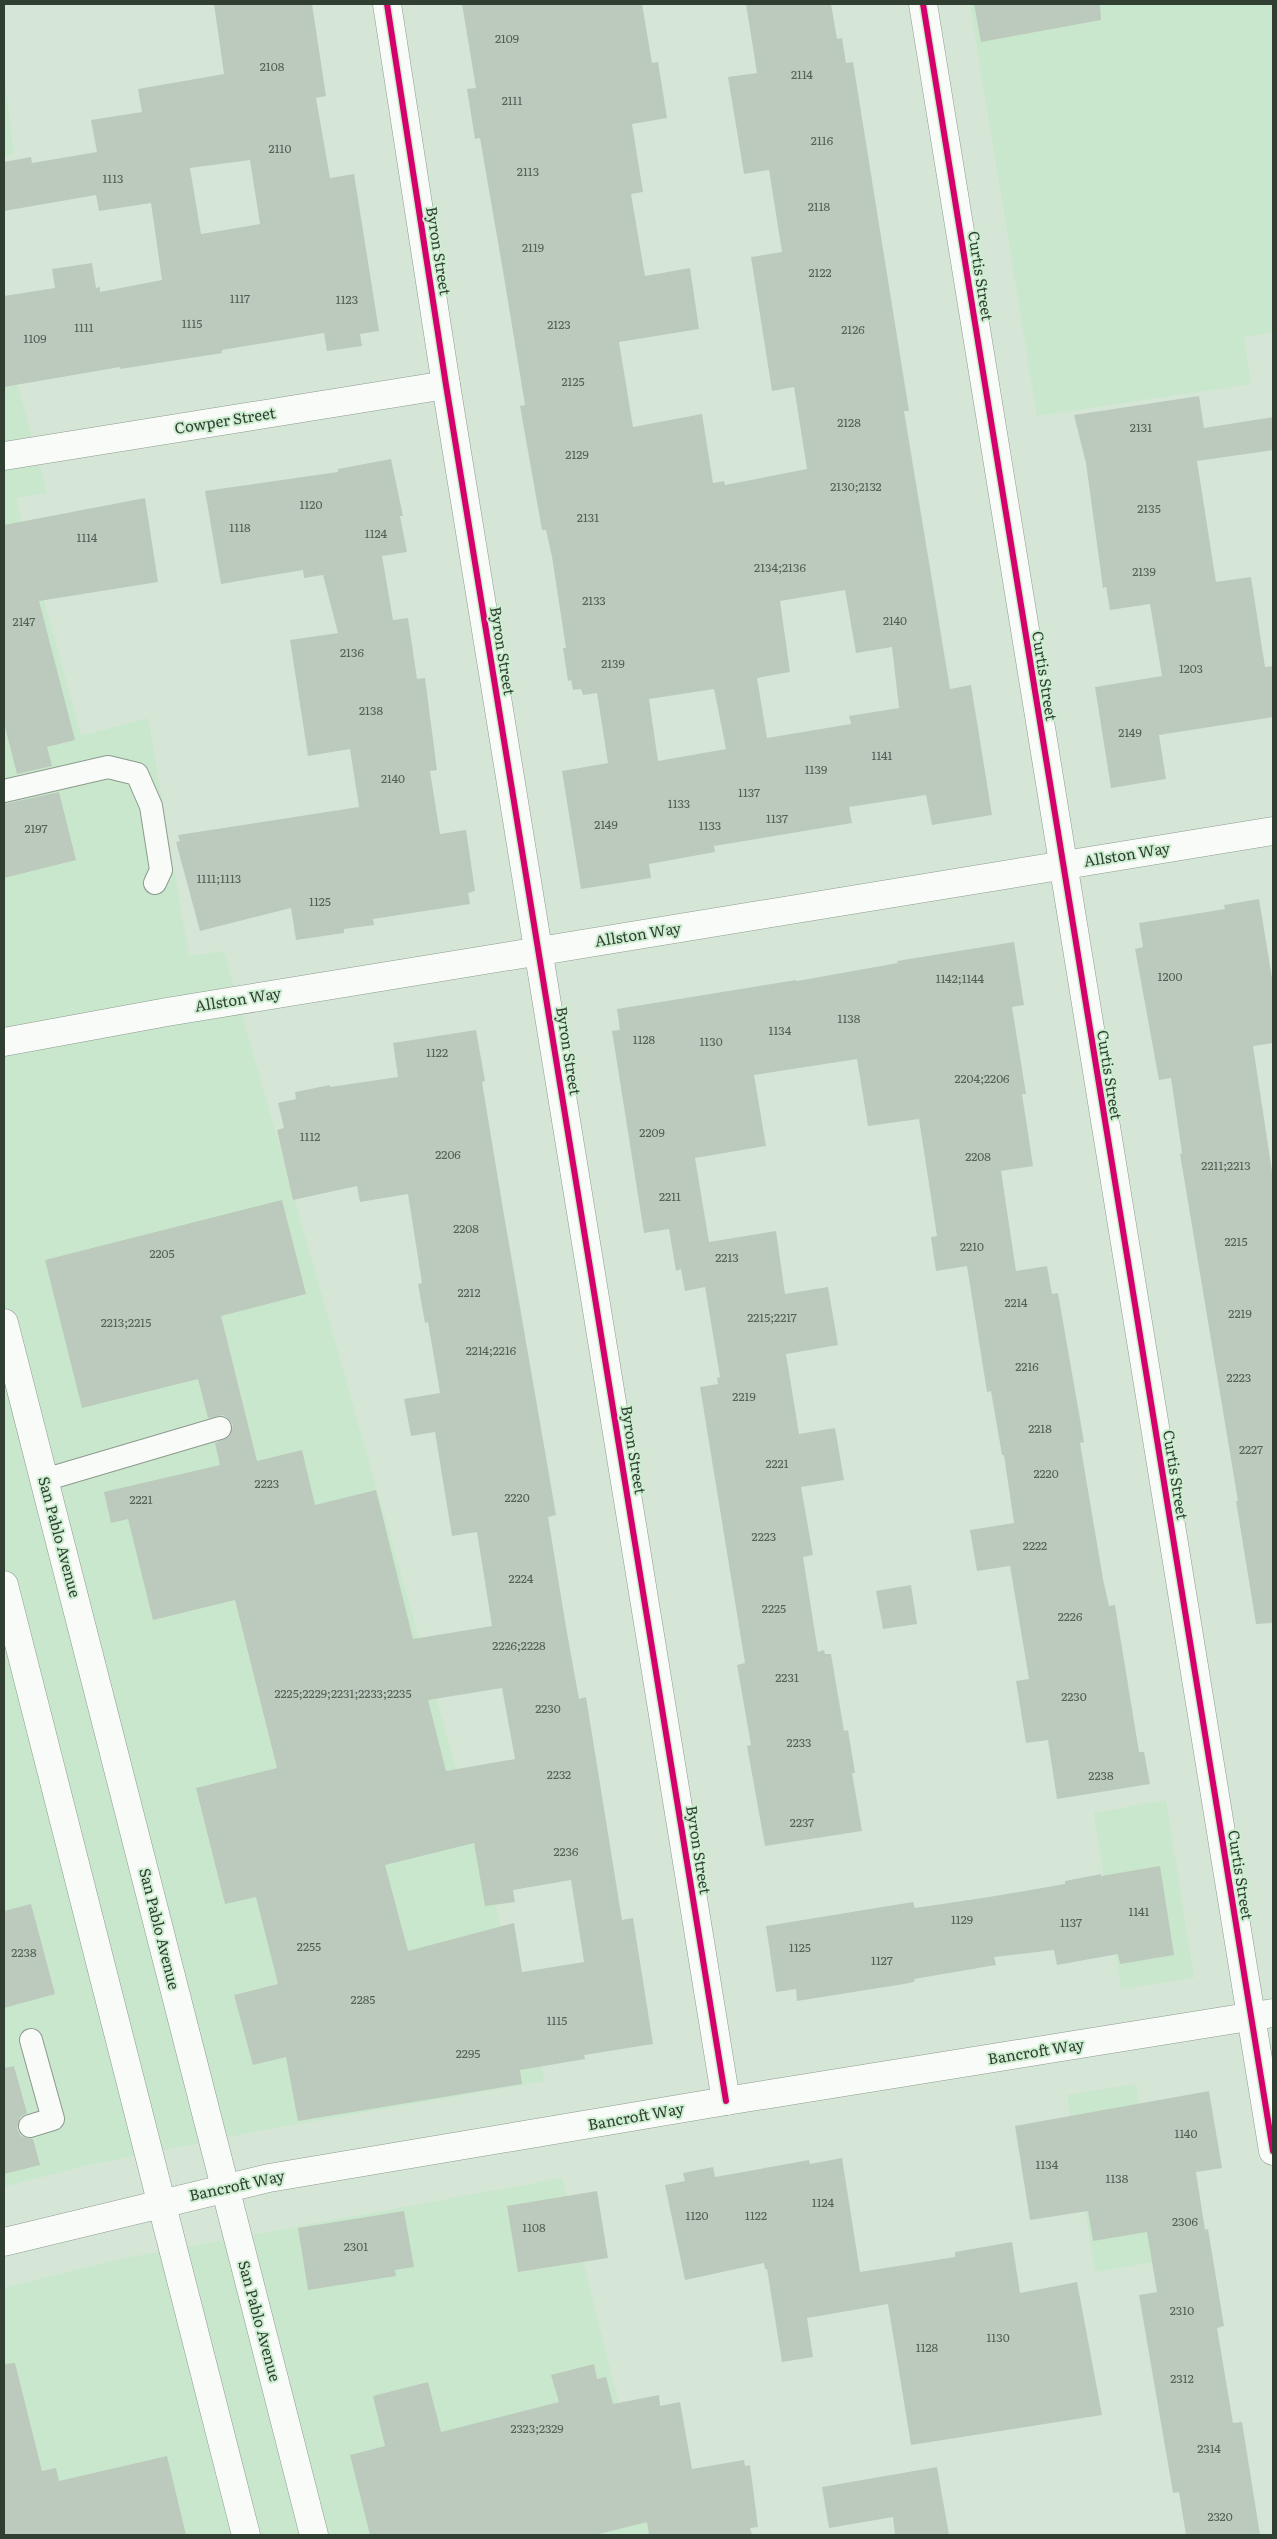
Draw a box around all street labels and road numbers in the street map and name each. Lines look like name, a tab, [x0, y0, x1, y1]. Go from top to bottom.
street label: Byron Street	[421, 205, 458, 297]
street label: Curtis Street	[963, 229, 1000, 322]
street label: Cowper Street	[173, 400, 277, 439]
street label: Byron Street	[485, 605, 522, 697]
street label: Curtis Street	[1027, 629, 1064, 722]
street label: Allston Way	[1082, 835, 1172, 872]
street label: Allston Way	[593, 915, 683, 952]
street label: Allston Way	[193, 980, 283, 1017]
street label: Byron Street	[551, 1005, 588, 1097]
street label: Curtis Street	[1092, 1028, 1129, 1121]
street label: Byron Street	[616, 1404, 653, 1496]
street label: Curtis Street	[1158, 1428, 1195, 1521]
street label: San Pablo Avenue	[33, 1473, 88, 1600]
street label: Byron Street	[681, 1804, 718, 1896]
street label: Curtis Street	[1223, 1828, 1260, 1921]
street label: San Pablo Avenue	[134, 1865, 187, 1992]
street label: Bancroft Way	[986, 2032, 1086, 2069]
street label: Bancroft Way	[586, 2096, 686, 2135]
street label: Bancroft Way	[187, 2163, 287, 2206]
street label: San Pablo Avenue	[233, 2257, 288, 2384]

